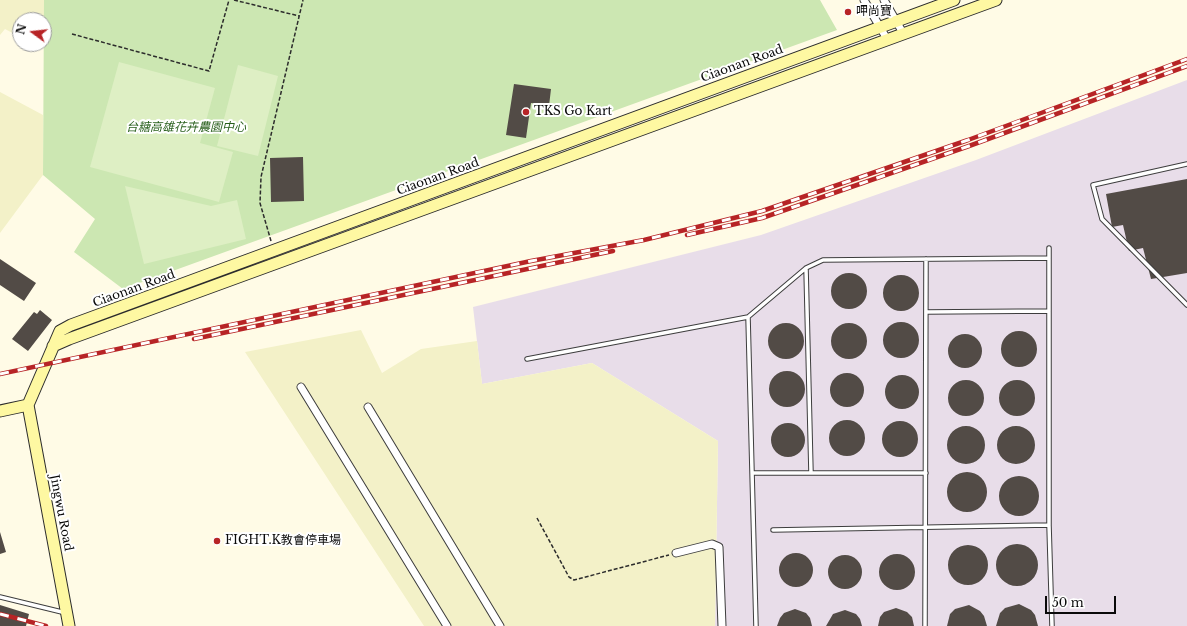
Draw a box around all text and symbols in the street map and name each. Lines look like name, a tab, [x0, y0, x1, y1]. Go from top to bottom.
place label: 呷尚寶	[856, 5, 892, 19]
marker: 呷尚寶	[843, 7, 853, 17]
north arrow	[12, 12, 52, 52]
text: N	[13, 22, 29, 36]
street label: Ciaonan Road	[699, 42, 785, 86]
place label: TKS Go Kart	[534, 105, 612, 119]
marker: TKS Go Kart	[521, 107, 531, 117]
park label: 台糖高雄花卉農園中心	[126, 121, 246, 135]
street label: Ciaonan Road	[395, 155, 481, 199]
street label: Ciaonan Road	[91, 267, 177, 311]
street label: Jingwu Road	[47, 473, 75, 553]
place label: FIGHT.K教會停車場	[225, 534, 341, 548]
marker: FIGHT.K教會停車場	[212, 536, 222, 546]
scale bar	[1047, 588, 1118, 614]
text: 50 m	[1052, 595, 1084, 610]

